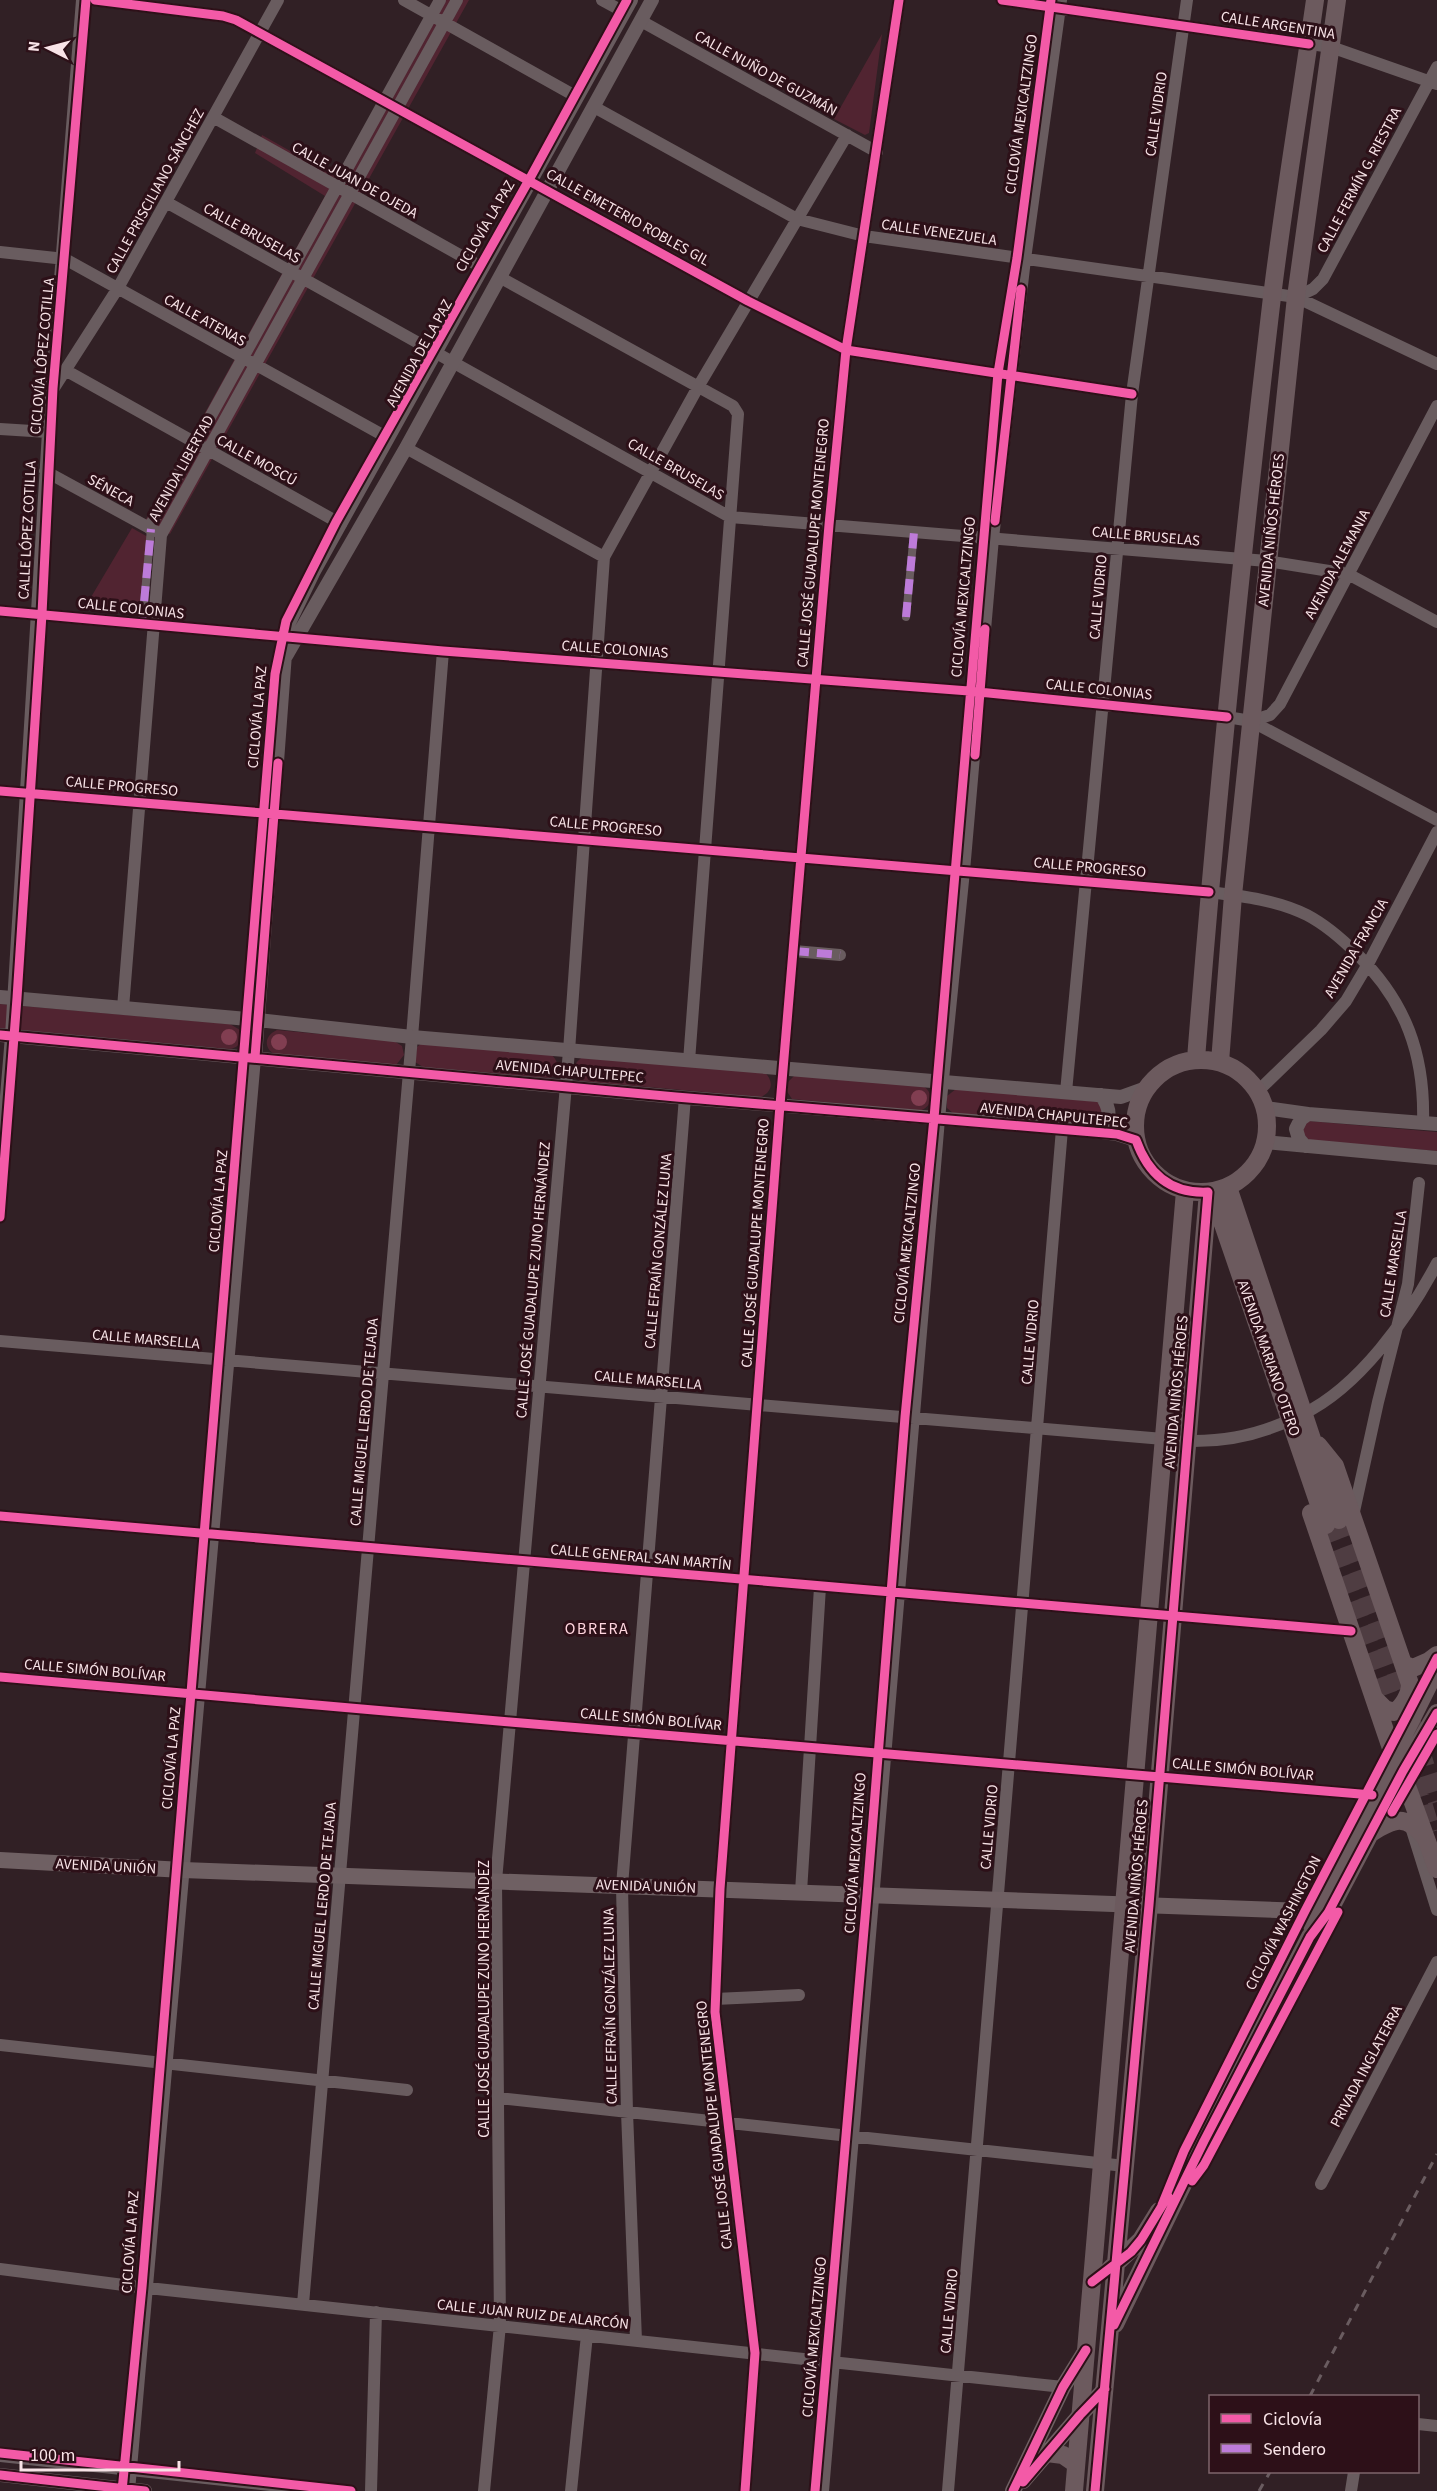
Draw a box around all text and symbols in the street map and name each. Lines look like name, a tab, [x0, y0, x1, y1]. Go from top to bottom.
street label: CALLE ARGENTINA	[1219, 6, 1337, 45]
north arrow	[18, 18, 78, 78]
street label: CALLE NUÑO DE GUZMÁN	[691, 25, 841, 121]
street label: CICLOVÍA MEXICALTZINGO	[1000, 33, 1043, 195]
text: N	[23, 40, 46, 53]
street label: CALLE VIDRIO	[1140, 70, 1173, 158]
street label: CALLE FERMÍN G. RIESTRA	[1312, 103, 1407, 257]
street label: CALLE PRISCILIANO SÁNCHEZ	[101, 105, 210, 278]
street label: CALLE JUAN DE OJEDA	[288, 137, 422, 224]
street label: CALLE EMETERIO ROBLES GIL	[542, 164, 713, 271]
street label: CICLOVÍA LA PAZ	[451, 176, 520, 276]
street label: CALLE BRUSELAS	[199, 198, 304, 269]
street label: CALLE VENEZUELA	[880, 214, 999, 251]
street label: CICLOVÍA LÓPEZ COTILLA	[25, 276, 60, 435]
street label: CALLE ATENAS	[160, 289, 250, 352]
street label: AVENIDA DE LA PAZ	[381, 296, 458, 411]
street label: AVENIDA LIBERTAD	[144, 411, 219, 525]
street label: CALLE JOSÉ GUADALUPE MONTENEGRO	[792, 418, 835, 669]
street label: CALLE MOSCÚ	[213, 430, 301, 491]
street label: CALLE BRUSELAS	[624, 433, 728, 506]
street label: AVENIDA NIÑOS HÉROES	[1253, 452, 1290, 608]
street label: CALLE LÓPEZ COTILLA	[13, 459, 42, 600]
street label: SÉNECA	[84, 469, 139, 512]
street label: AVENIDA ALEMANIA	[1300, 505, 1376, 623]
street label: CICLOVÍA MEXICALTZINGO	[946, 516, 981, 678]
street label: CALLE BRUSELAS	[1091, 521, 1201, 552]
street label: CALLE VIDRIO	[1084, 553, 1113, 641]
street label: CALLE COLONIAS	[77, 592, 185, 625]
street label: CALLE COLONIAS	[561, 635, 669, 664]
street label: CICLOVÍA LA PAZ	[243, 665, 272, 769]
street label: CALLE COLONIAS	[1045, 673, 1153, 706]
street label: CALLE PROGRESO	[65, 771, 179, 802]
street label: CALLE PROGRESO	[549, 811, 663, 842]
street label: CALLE PROGRESO	[1033, 852, 1147, 883]
street label: AVENIDA FRANCIA	[1319, 894, 1394, 1002]
street label: AVENIDA CHAPULTEPEC	[495, 1055, 645, 1088]
street label: AVENIDA CHAPULTEPEC	[979, 1097, 1129, 1134]
street label: CALLE JOSÉ GUADALUPE MONTENEGRO	[736, 1118, 775, 1369]
street label: CALLE JOSÉ GUADALUPE ZUNO HERNÁNDEZ	[511, 1141, 556, 1419]
street label: CICLOVÍA LA PAZ	[204, 1149, 233, 1253]
street label: CALLE EFRAÍN GONZÁLEZ LUNA	[639, 1151, 678, 1350]
street label: CICLOVÍA MEXICALTZINGO	[889, 1162, 926, 1324]
street label: CALLE MARSELLA	[1375, 1208, 1412, 1319]
street label: AVENIDA MARIANO OTERO	[1232, 1277, 1305, 1439]
street label: CALLE VIDRIO	[1016, 1298, 1045, 1386]
street label: AVENIDA NIÑOS HÉROES	[1159, 1314, 1194, 1470]
street label: CALLE MIGUEL LERDO DE TEJADA	[345, 1316, 384, 1527]
street label: CALLE MARSELLA	[91, 1324, 202, 1355]
street label: CALLE MARSELLA	[593, 1365, 704, 1396]
street label: CALLE GENERAL SAN MARTÍN	[549, 1539, 732, 1576]
district label: OBRERA	[565, 1618, 629, 1640]
street label: CALLE SIMÓN BOLÍVAR	[23, 1654, 167, 1687]
street label: CALLE SIMÓN BOLÍVAR	[579, 1703, 723, 1736]
street label: CICLOVÍA LA PAZ	[157, 1706, 186, 1810]
street label: CALLE SIMÓN BOLÍVAR	[1171, 1753, 1315, 1786]
street label: CICLOVÍA MEXICALTZINGO	[839, 1772, 872, 1934]
street label: CALLE VIDRIO	[975, 1783, 1004, 1871]
street label: AVENIDA NIÑOS HÉROES	[1119, 1798, 1154, 1954]
street label: CALLE MIGUEL LERDO DE TEJADA	[303, 1800, 342, 2011]
street label: CICLOVÍA WASHINGTON	[1240, 1852, 1326, 1994]
street label: AVENIDA UNIÓN	[55, 1853, 157, 1880]
street label: CALLE JOSÉ GUADALUPE ZUNO HERNÁNDEZ	[474, 1860, 495, 2138]
street label: AVENIDA UNIÓN	[595, 1874, 697, 1899]
street label: CALLE EFRAÍN GONZÁLEZ LUNA	[598, 1907, 623, 2104]
street label: CALLE JOSÉ GUADALUPE MONTENEGRO	[691, 1999, 738, 2250]
street label: PRIVADA INGLATERRA	[1325, 2001, 1408, 2131]
street label: CICLOVÍA LA PAZ	[116, 2190, 145, 2294]
street label: CICLOVÍA MEXICALTZINGO	[797, 2256, 832, 2418]
street label: CALLE VIDRIO	[935, 2267, 964, 2355]
street label: CALLE JUAN RUIZ DE ALARCÓN	[436, 2294, 630, 2335]
legend	[1209, 2395, 1419, 2473]
text: Ciclovía	[1263, 2407, 1322, 2432]
scale bar	[21, 2434, 178, 2472]
text: Sendero	[1263, 2437, 1326, 2462]
text: 100 m	[30, 2443, 75, 2468]

